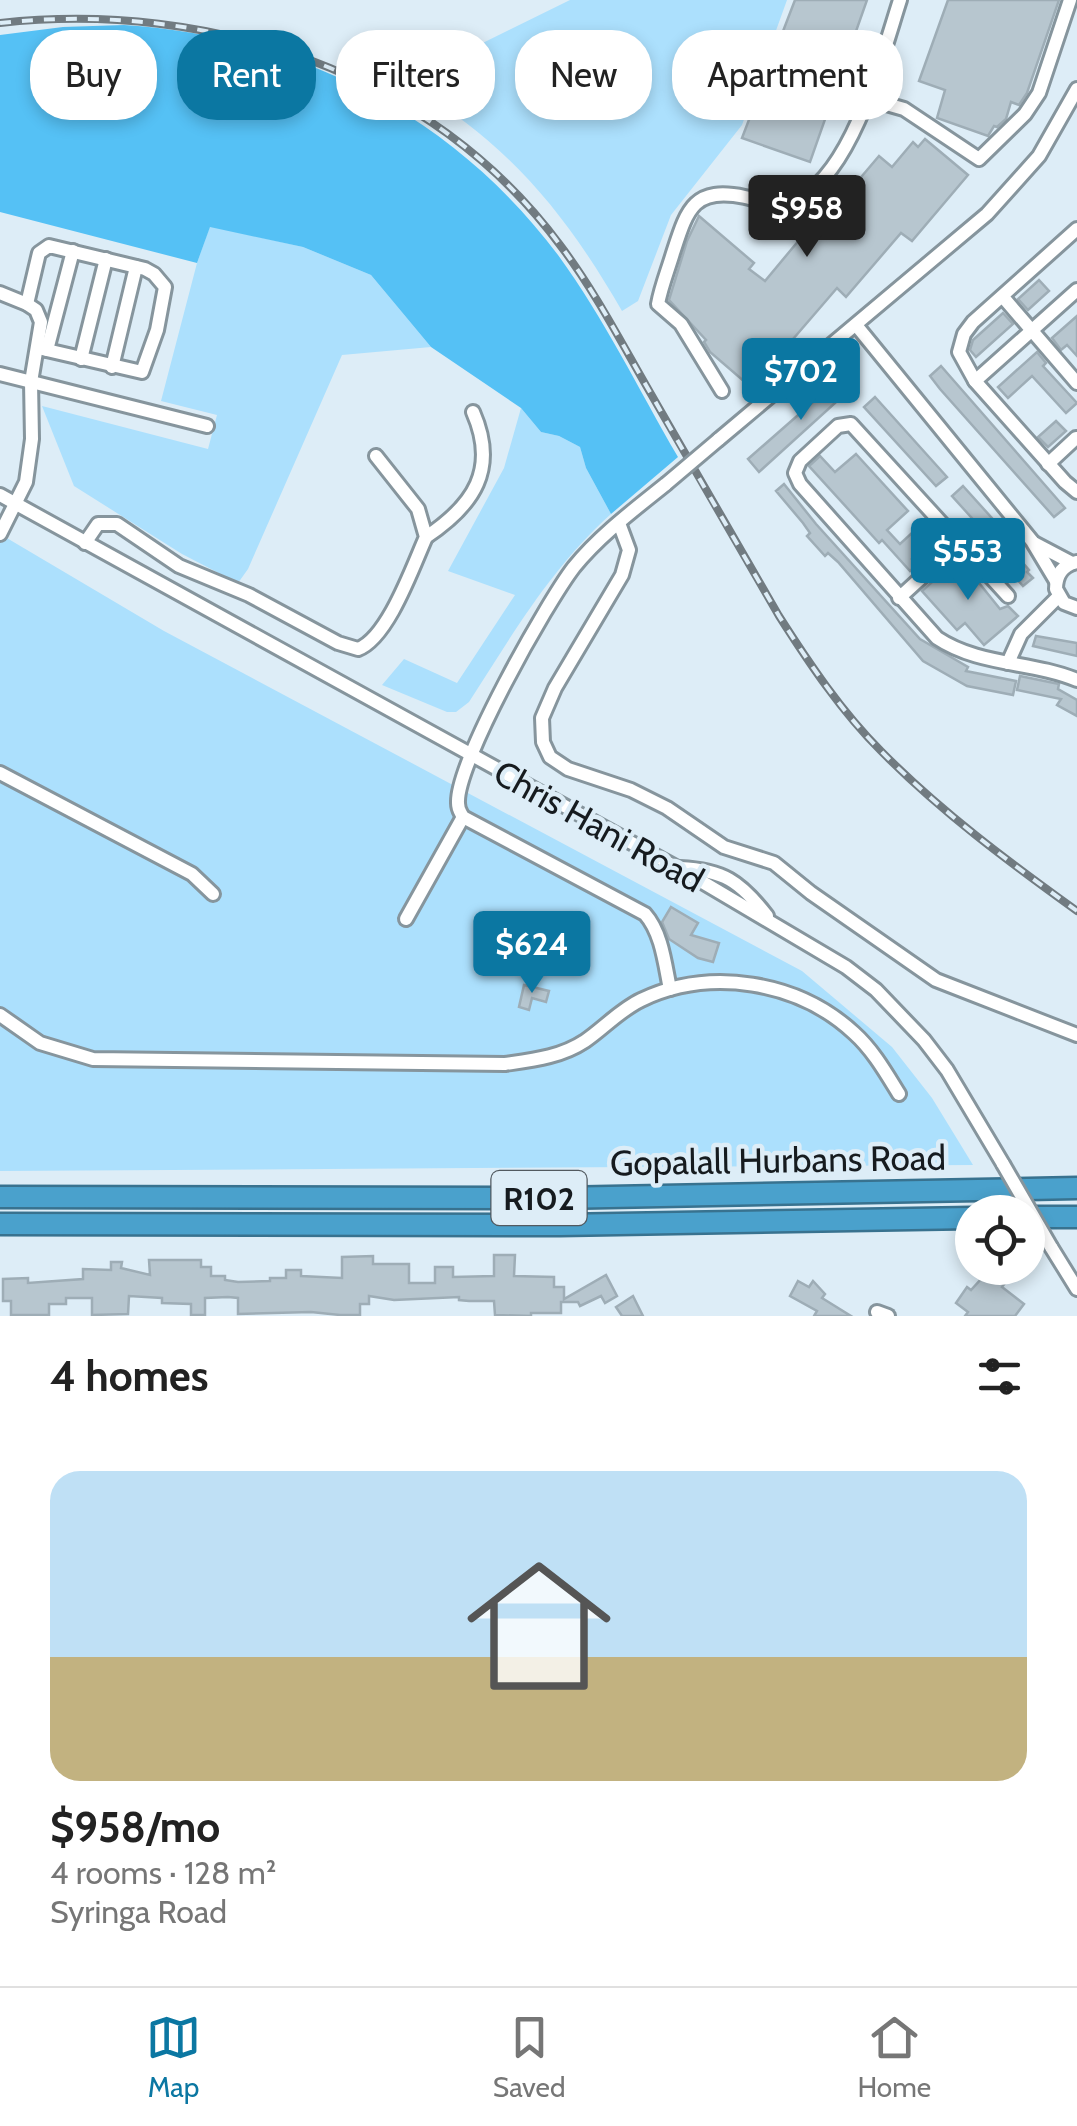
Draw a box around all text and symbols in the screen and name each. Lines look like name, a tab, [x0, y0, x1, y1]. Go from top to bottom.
chip: Buy	[30, 30, 157, 120]
chip: Rent	[177, 30, 316, 120]
chip: Filters	[336, 30, 495, 120]
chip: New	[515, 30, 652, 120]
chip: Apartment	[672, 30, 903, 120]
pin: $958	[748, 175, 866, 260]
text: $958	[770, 188, 844, 227]
pin: $702	[742, 338, 860, 423]
text: $702	[764, 351, 838, 390]
pin: $553	[909, 518, 1027, 603]
text: $553	[933, 531, 1003, 570]
street label: Chris Hani Road	[487, 751, 711, 901]
pin: $624	[473, 911, 591, 996]
text: $624	[495, 924, 569, 963]
street label: Gopalall Hurbans Road	[610, 1136, 946, 1184]
road number: R102	[492, 1171, 586, 1225]
map controls	[955, 1195, 1045, 1285]
button: locate	[955, 1195, 1045, 1285]
icon: filters	[972, 1349, 1027, 1404]
text: 4 homes	[50, 1350, 209, 1402]
icon: home	[449, 1536, 629, 1716]
text: $958/mo	[50, 1801, 220, 1853]
text: 4 rooms · 128 m²	[50, 1853, 276, 1892]
text: Syringa Road	[50, 1892, 227, 1931]
tab: Map	[146, 2010, 201, 2104]
tab: Saved	[493, 2010, 566, 2104]
tab: Home	[857, 2010, 931, 2104]

